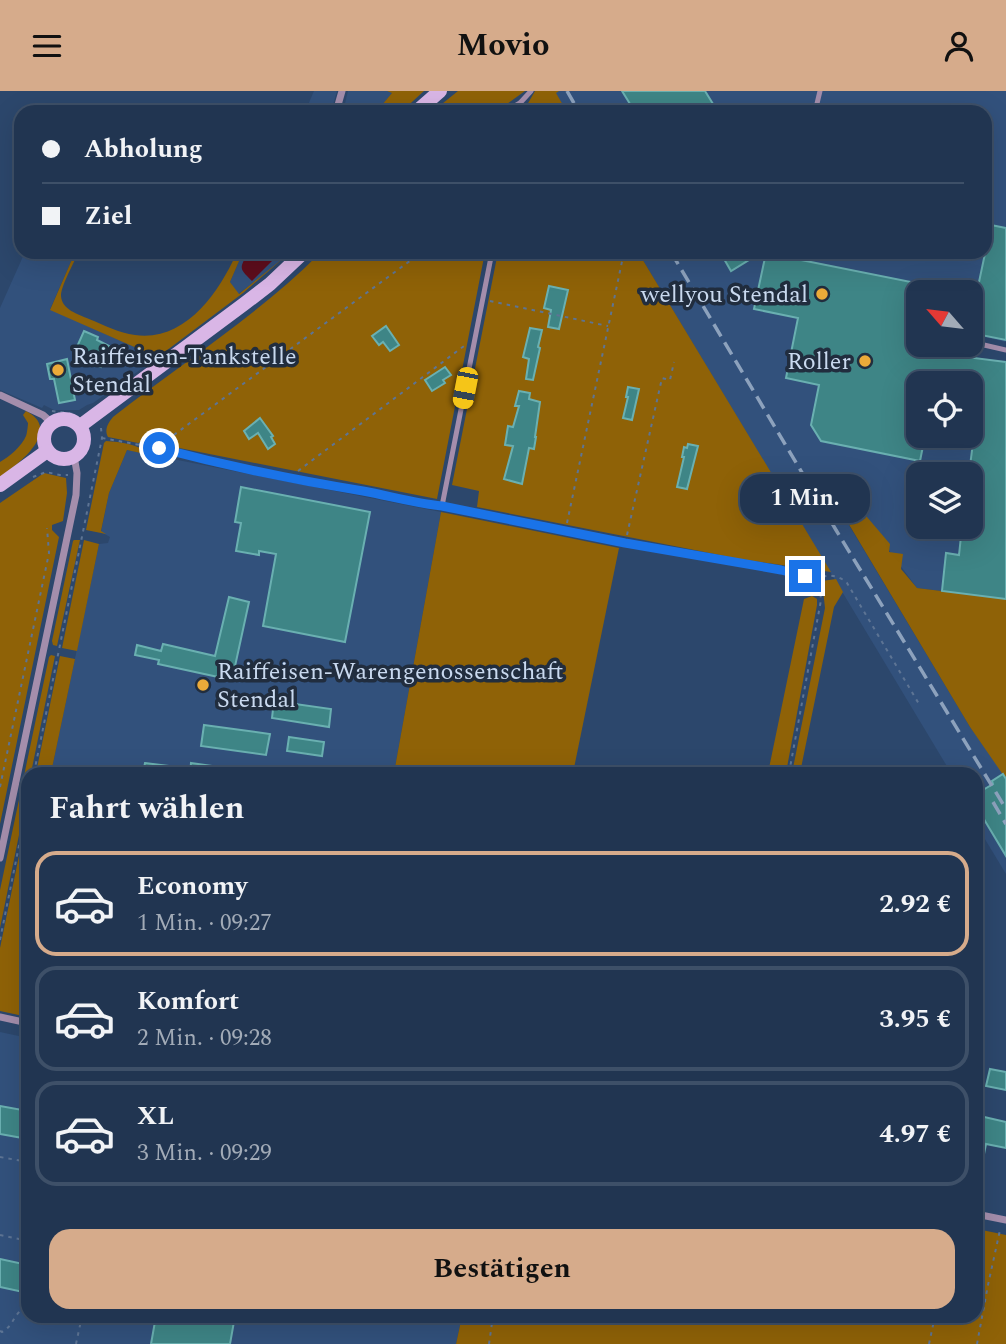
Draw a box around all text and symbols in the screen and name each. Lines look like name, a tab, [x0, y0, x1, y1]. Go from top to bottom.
text: Movio	[457, 21, 549, 70]
icon: menu	[28, 27, 66, 65]
icon: person	[940, 27, 978, 65]
text: Abholung	[84, 129, 203, 169]
text: Ziel	[84, 196, 132, 236]
place label: wellyou Stendal	[640, 277, 808, 313]
north arrow	[906, 280, 984, 357]
map controls	[906, 280, 983, 539]
marker: wellyou Stendal	[814, 286, 830, 302]
place label: Raiffeisen-Tankstelle Stendal	[72, 339, 297, 403]
place label: Roller	[787, 344, 851, 380]
marker: Roller	[857, 353, 873, 369]
marker: Raiffeisen-Tankstelle Stendal	[50, 362, 66, 378]
car	[451, 365, 480, 411]
button: locate	[906, 371, 983, 448]
route start	[143, 432, 175, 464]
button: layers	[906, 462, 983, 539]
callout: 1 Min.	[740, 475, 870, 524]
text: 1 Min.	[770, 481, 840, 516]
route end	[789, 560, 821, 592]
place label: Raiffeisen-Warengenossenschaft Stendal	[217, 654, 564, 718]
marker: Raiffeisen-Warengenossenschaft Stendal	[195, 677, 211, 693]
text: Fahrt wählen	[49, 784, 244, 833]
text: Economy	[137, 866, 247, 906]
icon: car	[53, 872, 116, 935]
text: 2.92 €	[879, 884, 951, 924]
text: 1 Min. · 09:27	[137, 906, 272, 941]
text: Komfort	[137, 981, 239, 1021]
icon: car	[53, 987, 116, 1050]
text: 3.95 €	[879, 999, 951, 1039]
text: 2 Min. · 09:28	[137, 1021, 272, 1056]
text: XL	[137, 1096, 174, 1136]
icon: car	[53, 1102, 116, 1165]
text: 4.97 €	[879, 1114, 951, 1154]
text: 3 Min. · 09:29	[137, 1136, 272, 1171]
button: Bestätigen	[49, 1229, 955, 1309]

